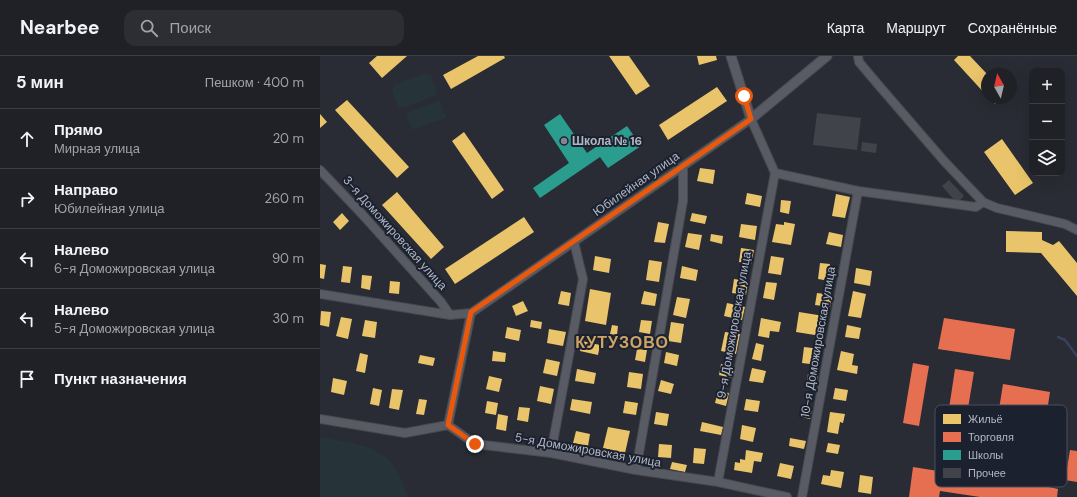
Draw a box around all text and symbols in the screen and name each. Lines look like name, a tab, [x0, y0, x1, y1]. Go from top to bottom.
search box	[124, 10, 404, 46]
text: Nearbee	[20, 15, 100, 40]
icon: search	[138, 17, 160, 39]
text: Поиск	[170, 18, 211, 38]
text: Карта	[827, 19, 864, 37]
text: Маршрут	[886, 19, 946, 37]
text: Сохранённые	[968, 19, 1057, 37]
north arrow	[981, 68, 1017, 104]
map controls	[1029, 68, 1065, 176]
button: +	[1029, 68, 1065, 104]
text: 5 мин	[16, 71, 64, 93]
text: Пешком · 400 m	[205, 74, 304, 91]
route start	[735, 87, 753, 105]
button: −	[1029, 104, 1065, 140]
text: Прямо	[54, 120, 103, 140]
icon: ahead	[16, 128, 38, 150]
text: 20 m	[273, 130, 304, 147]
place label: Школа № 16	[572, 133, 642, 149]
marker: Школа № 16	[559, 136, 569, 146]
text: Мирная улица	[54, 140, 140, 157]
button: layers	[1029, 140, 1065, 176]
street label: Юбилейная улица	[590, 148, 683, 220]
street label: 3-я Доможировская улица	[339, 173, 451, 294]
text: Направо	[54, 180, 118, 200]
icon: right	[16, 188, 38, 210]
text: 260 m	[264, 190, 304, 207]
text: Юбилейная улица	[54, 200, 165, 217]
text: Налево	[54, 240, 109, 260]
icon: left	[16, 248, 38, 270]
text: 90 m	[272, 250, 304, 267]
street label: 9-я Доможировская улица	[713, 250, 755, 400]
text: 6-я Доможировская улица	[54, 260, 215, 277]
street label: 10-я Доможировская улица	[797, 265, 839, 419]
text: Налево	[54, 300, 109, 320]
icon: left	[16, 308, 38, 330]
text: 30 m	[272, 310, 304, 327]
text: 5-я Доможировская улица	[54, 320, 215, 337]
district label: КУТУЗОВО	[575, 332, 669, 353]
icon: arrive	[16, 368, 38, 390]
text: Пункт назначения	[54, 369, 187, 389]
legend	[935, 405, 1067, 487]
text: Жильё	[968, 412, 1003, 426]
street label: 5-я Доможировская улица	[514, 429, 663, 471]
text: Торговля	[968, 430, 1014, 444]
route end	[466, 435, 484, 453]
text: Школы	[968, 448, 1003, 462]
text: Прочее	[968, 466, 1006, 480]

